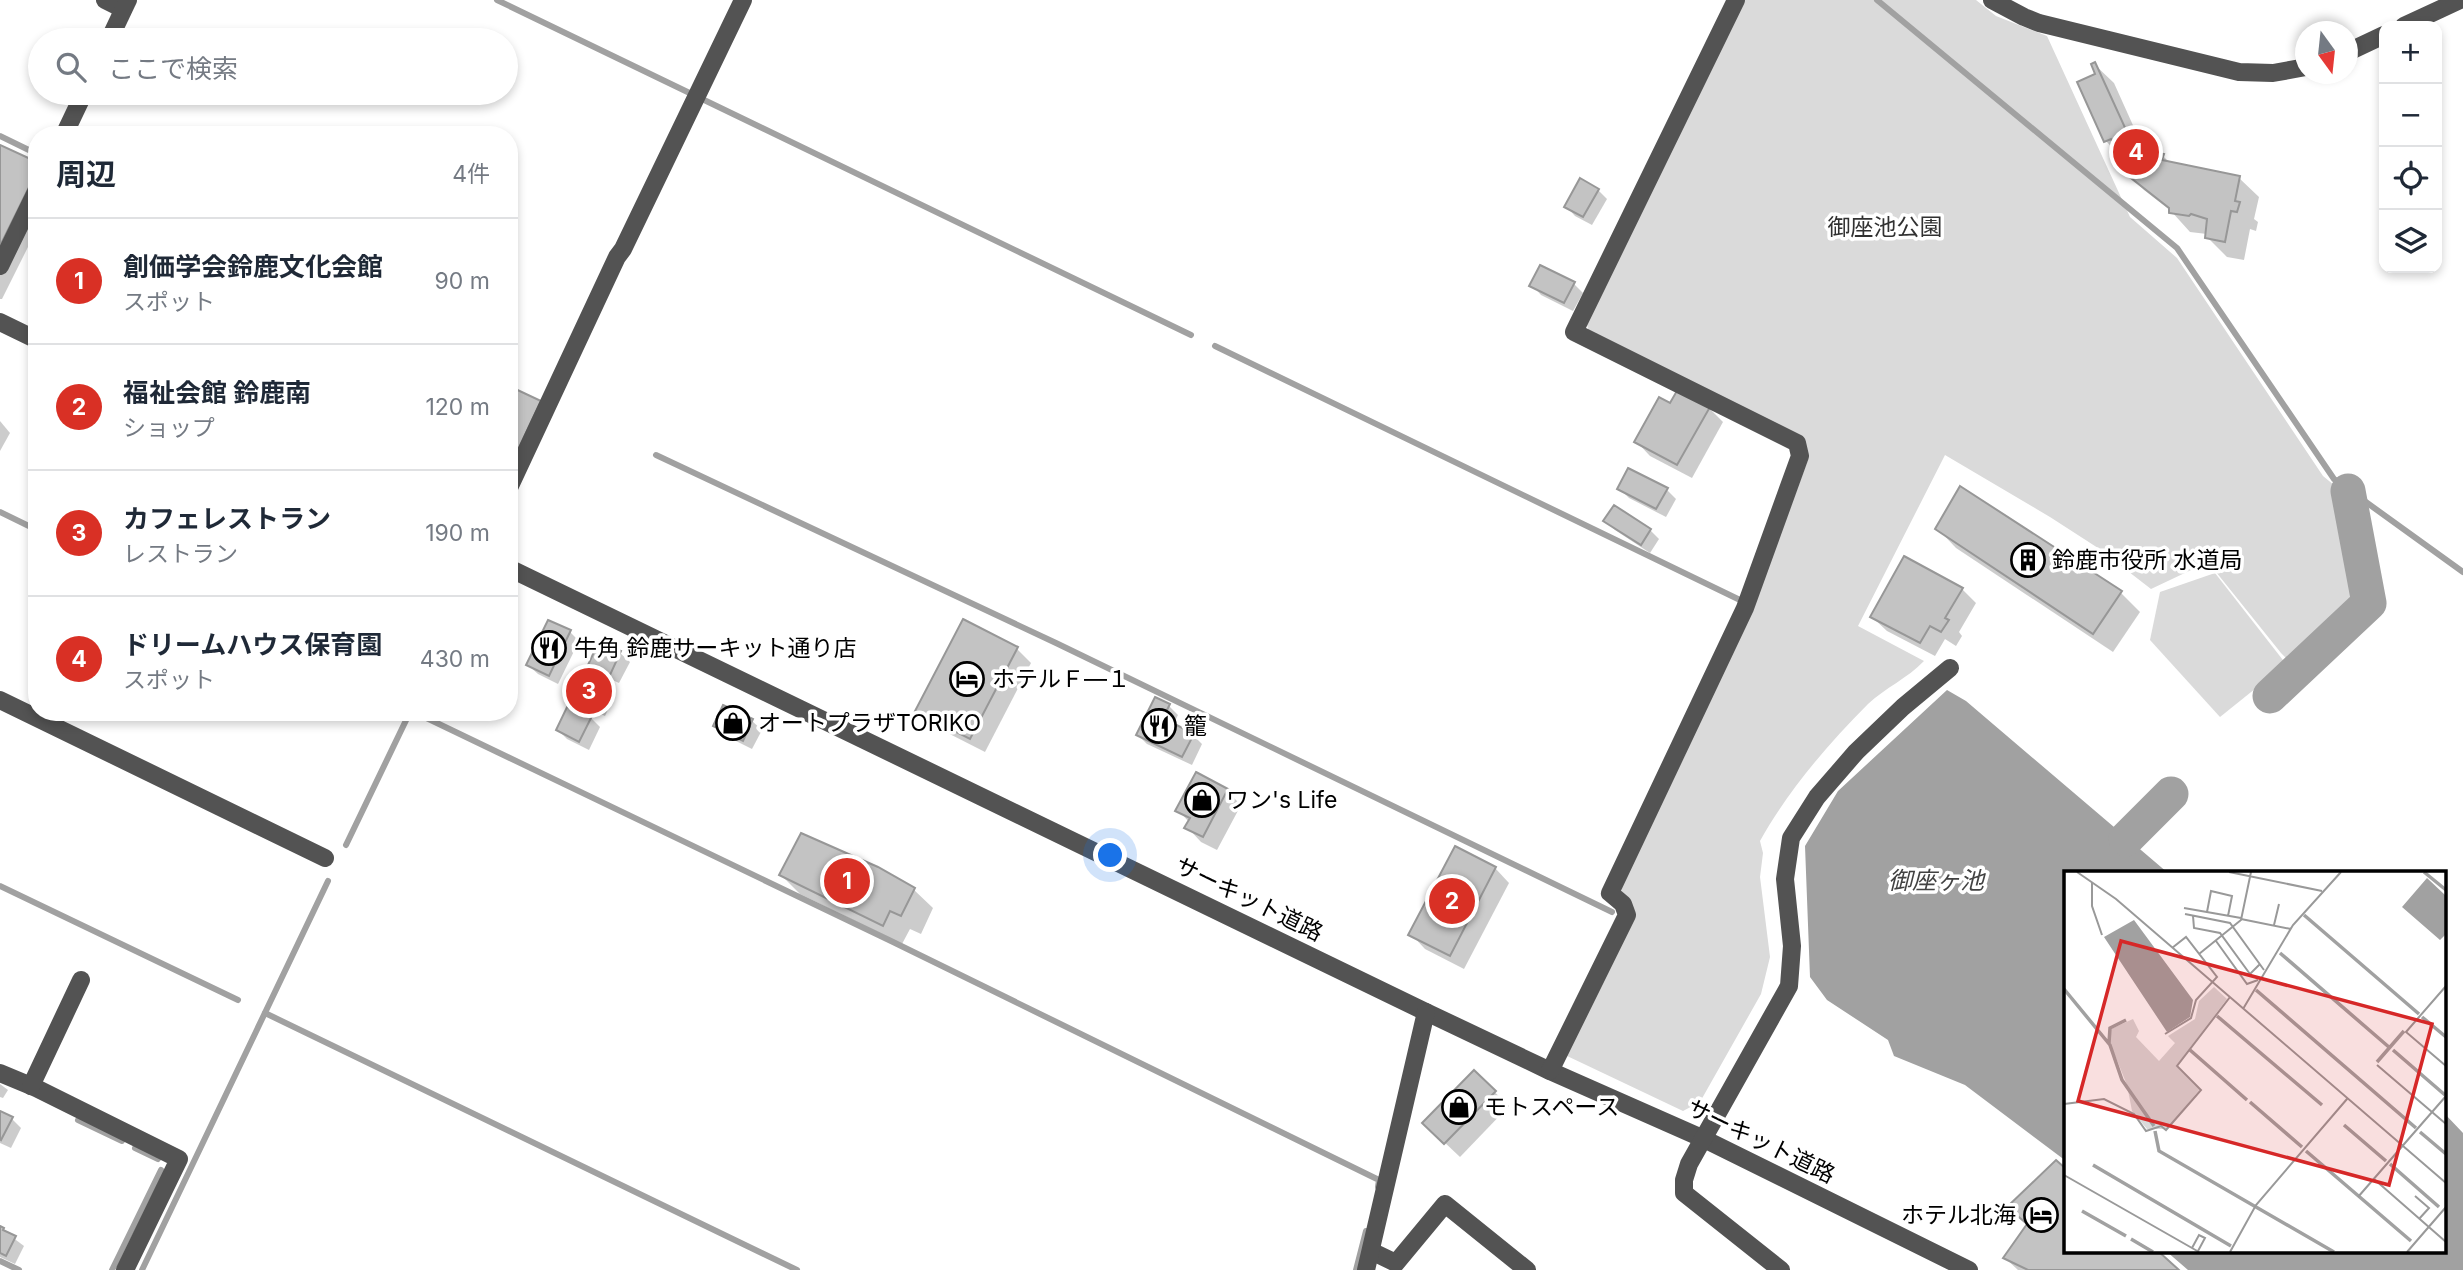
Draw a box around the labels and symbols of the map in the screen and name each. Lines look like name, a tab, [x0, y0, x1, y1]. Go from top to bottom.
north arrow	[2295, 21, 2358, 84]
pin: 4	[2113, 126, 2159, 178]
park label: 御座池公園	[1828, 213, 1943, 241]
building icon: 鈴鹿市役所 水道局	[2009, 541, 2047, 579]
place label: 鈴鹿市役所 水道局	[2052, 546, 2242, 574]
restaurant icon: 牛角 鈴鹿サーキット通り店	[530, 629, 568, 667]
place label: 牛角 鈴鹿サーキット通り店	[574, 634, 856, 662]
hotel icon: ホテルＦ―１	[948, 660, 986, 698]
pin: 3	[566, 665, 612, 717]
place label: ホテルＦ―１	[992, 665, 1130, 693]
shop icon: オートプラザTORIKO	[714, 704, 752, 742]
restaurant icon: 籠	[1140, 707, 1178, 745]
place label: オートプラザTORIKO	[758, 709, 981, 737]
place label: 籠	[1184, 712, 1207, 740]
shop icon: ワン's Life	[1183, 781, 1221, 819]
place label: ワン's Life	[1226, 786, 1337, 814]
your location	[1093, 838, 1127, 872]
street label: サーキット道路	[1171, 851, 1327, 947]
pin: 1	[824, 855, 870, 907]
water label: 御座ヶ池	[1888, 866, 1986, 895]
inset map	[2064, 871, 2446, 1252]
pin: 2	[1429, 875, 1475, 927]
shop icon: モトスペース	[1440, 1088, 1478, 1126]
place label: モトスペース	[1484, 1093, 1619, 1121]
street label: サーキット道路	[1683, 1093, 1839, 1189]
hotel icon: ホテル北海	[2022, 1196, 2060, 1234]
place label: ホテル北海	[1901, 1201, 2016, 1229]

